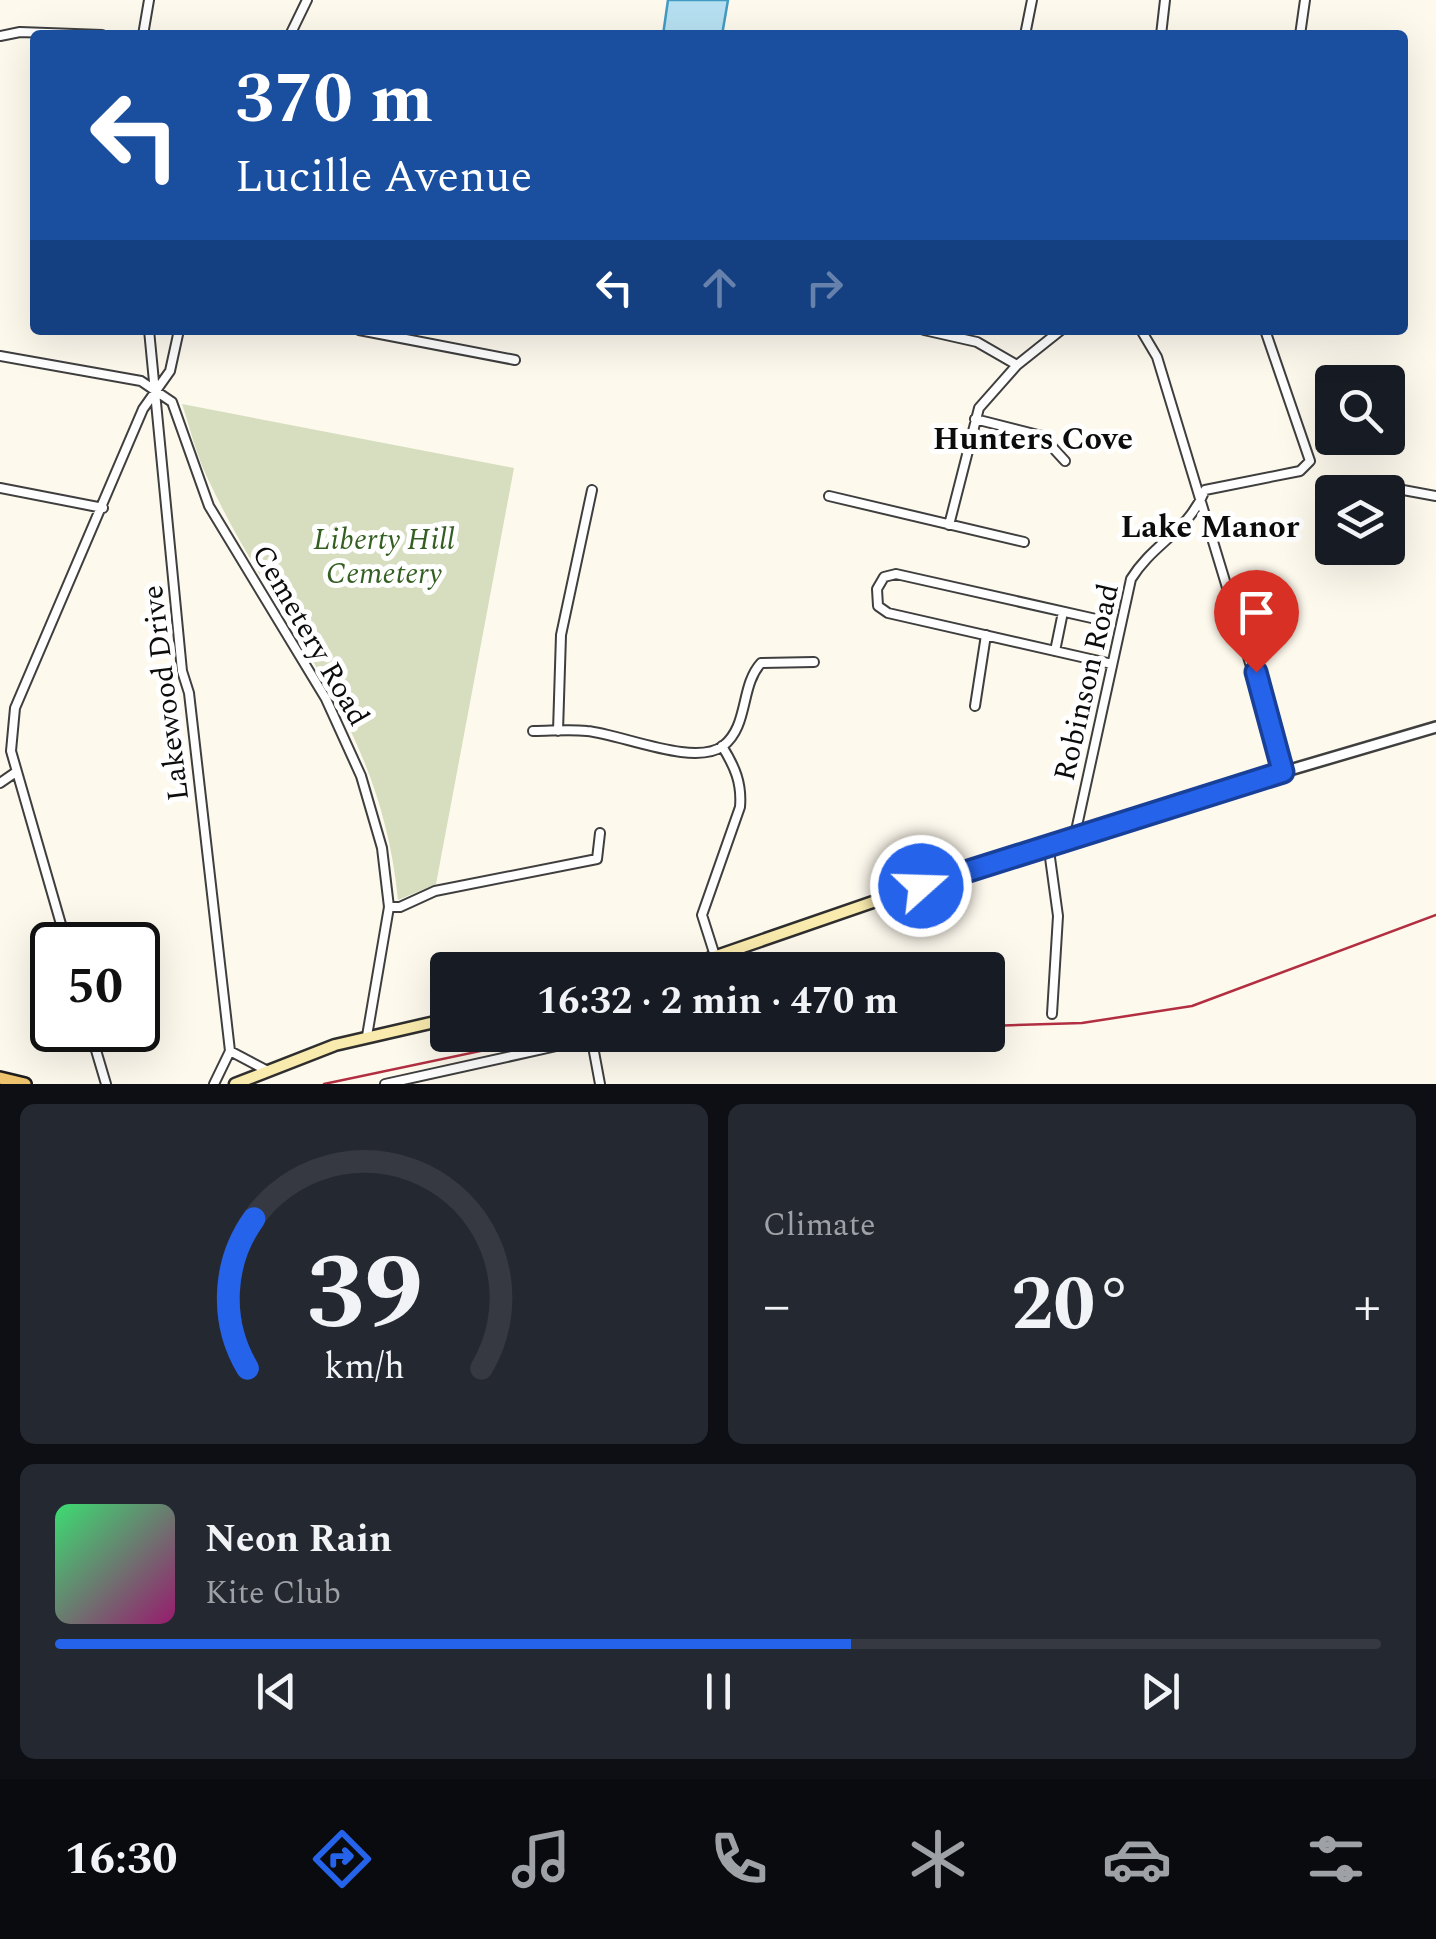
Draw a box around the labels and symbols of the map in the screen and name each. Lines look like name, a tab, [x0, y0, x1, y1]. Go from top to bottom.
district label: Hunters Cove	[933, 415, 1133, 464]
district label: Lake Manor	[1121, 503, 1300, 552]
park label: Liberty Hill Cemetery	[313, 517, 455, 597]
street label: Cemetery Road	[239, 536, 381, 735]
pin	[1214, 570, 1299, 673]
street label: Robinson Road	[1042, 579, 1132, 785]
street label: Lakewood Drive	[130, 582, 202, 803]
position arrow	[869, 834, 973, 938]
speed limit sign: 50	[30, 922, 160, 1052]

